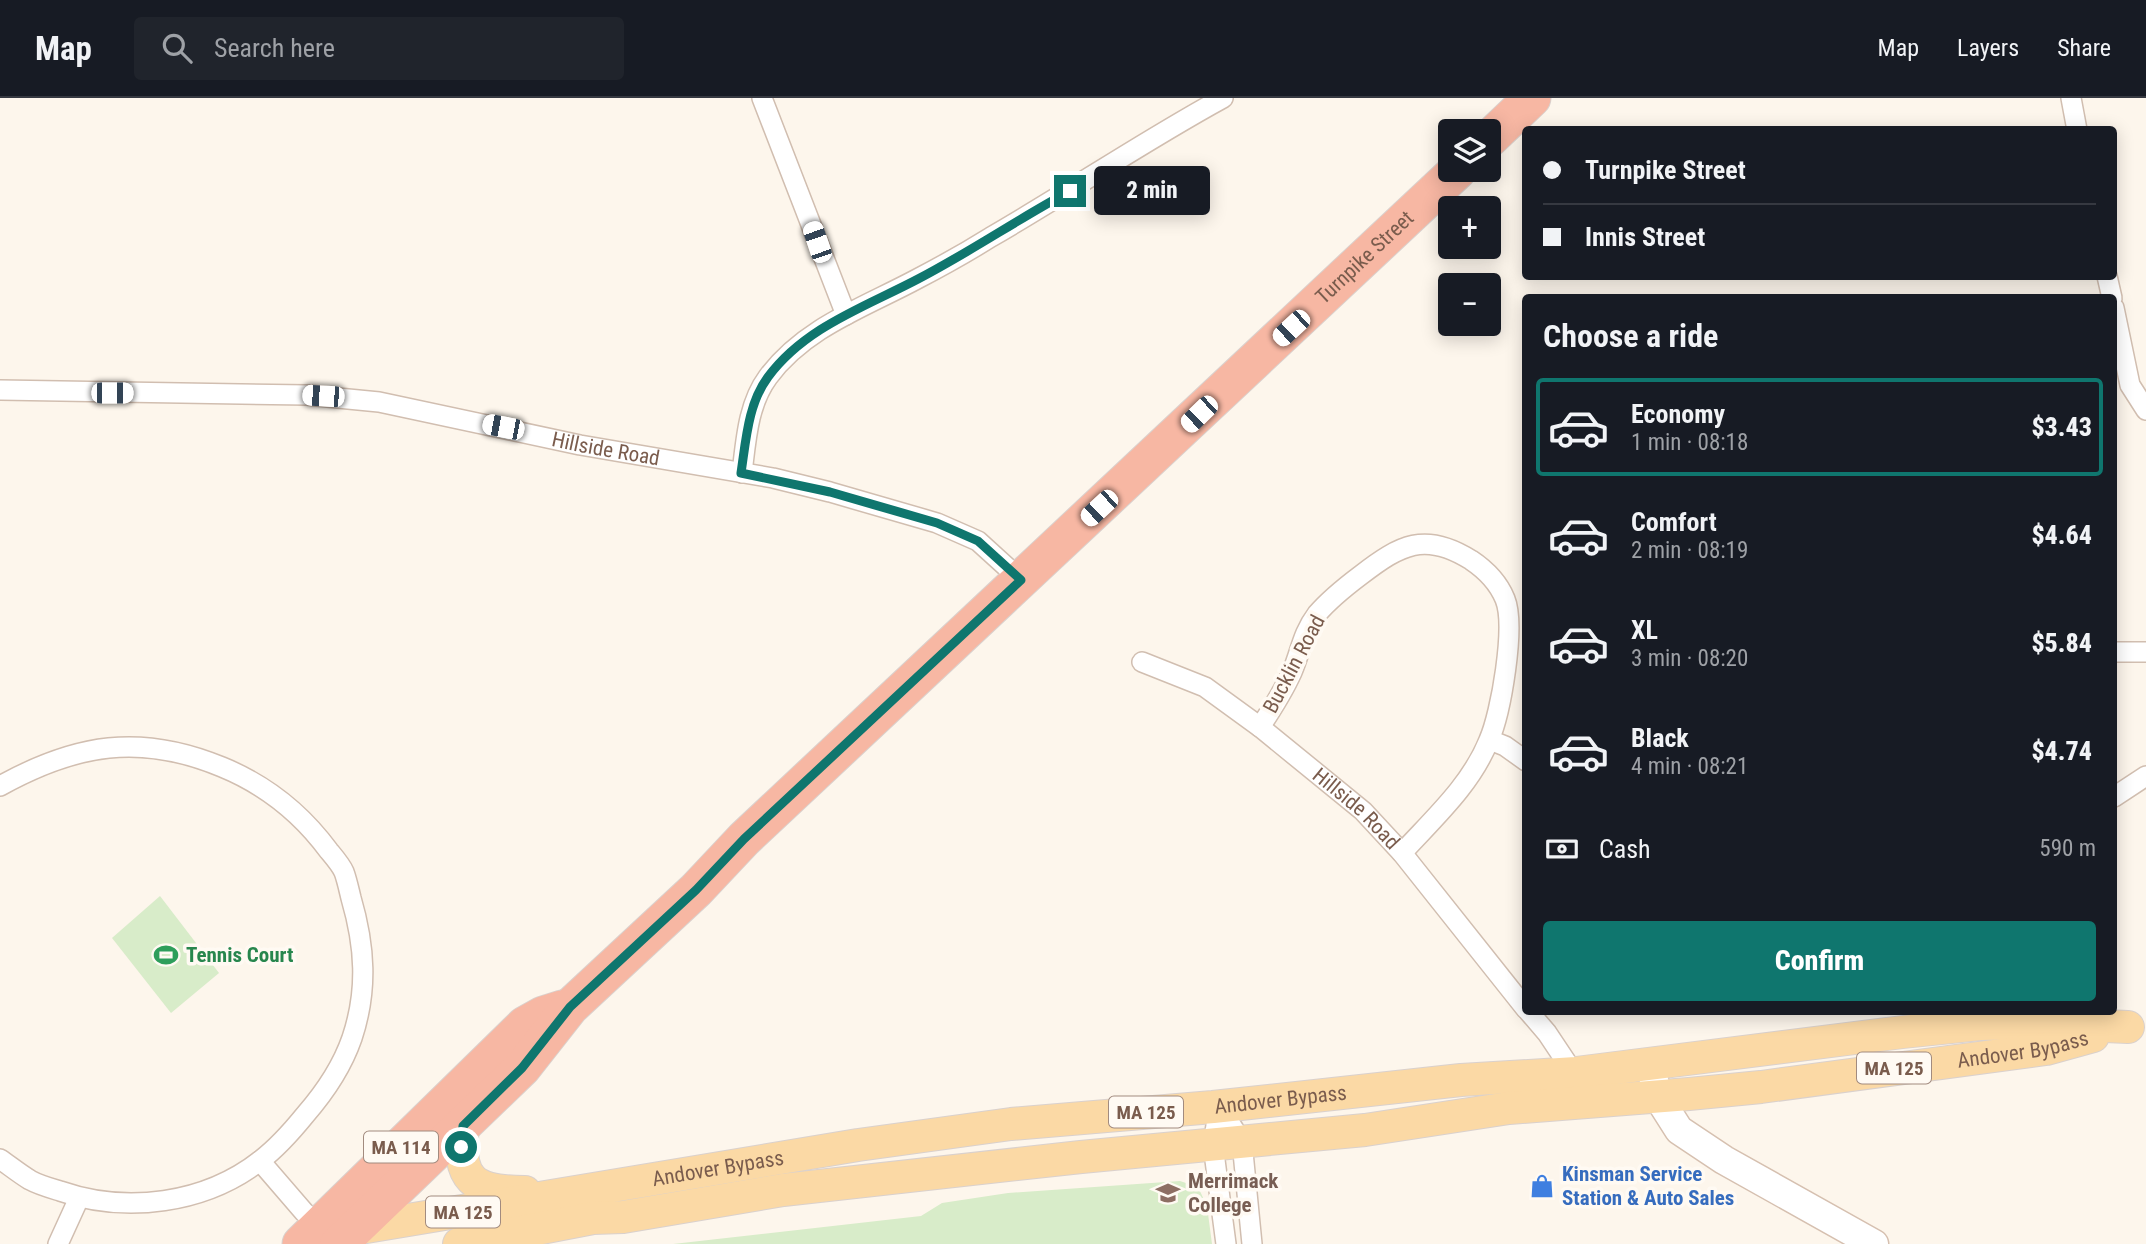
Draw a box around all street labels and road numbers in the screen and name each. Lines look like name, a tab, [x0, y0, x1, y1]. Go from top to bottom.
street label: Turnpike Street	[1311, 206, 1418, 309]
street label: Hillside Road	[550, 427, 662, 470]
street label: Bucklin Road	[1258, 611, 1330, 717]
street label: Hillside Road	[1308, 763, 1404, 854]
street label: Andover Bypass	[1956, 1026, 2091, 1073]
road number: MA 125	[1857, 1052, 1931, 1084]
street label: Andover Bypass	[1213, 1081, 1348, 1119]
road number: MA 125	[1109, 1096, 1183, 1128]
road number: MA 114	[364, 1132, 438, 1162]
street label: Andover Bypass	[650, 1146, 785, 1191]
road number: MA 125	[426, 1196, 500, 1228]

